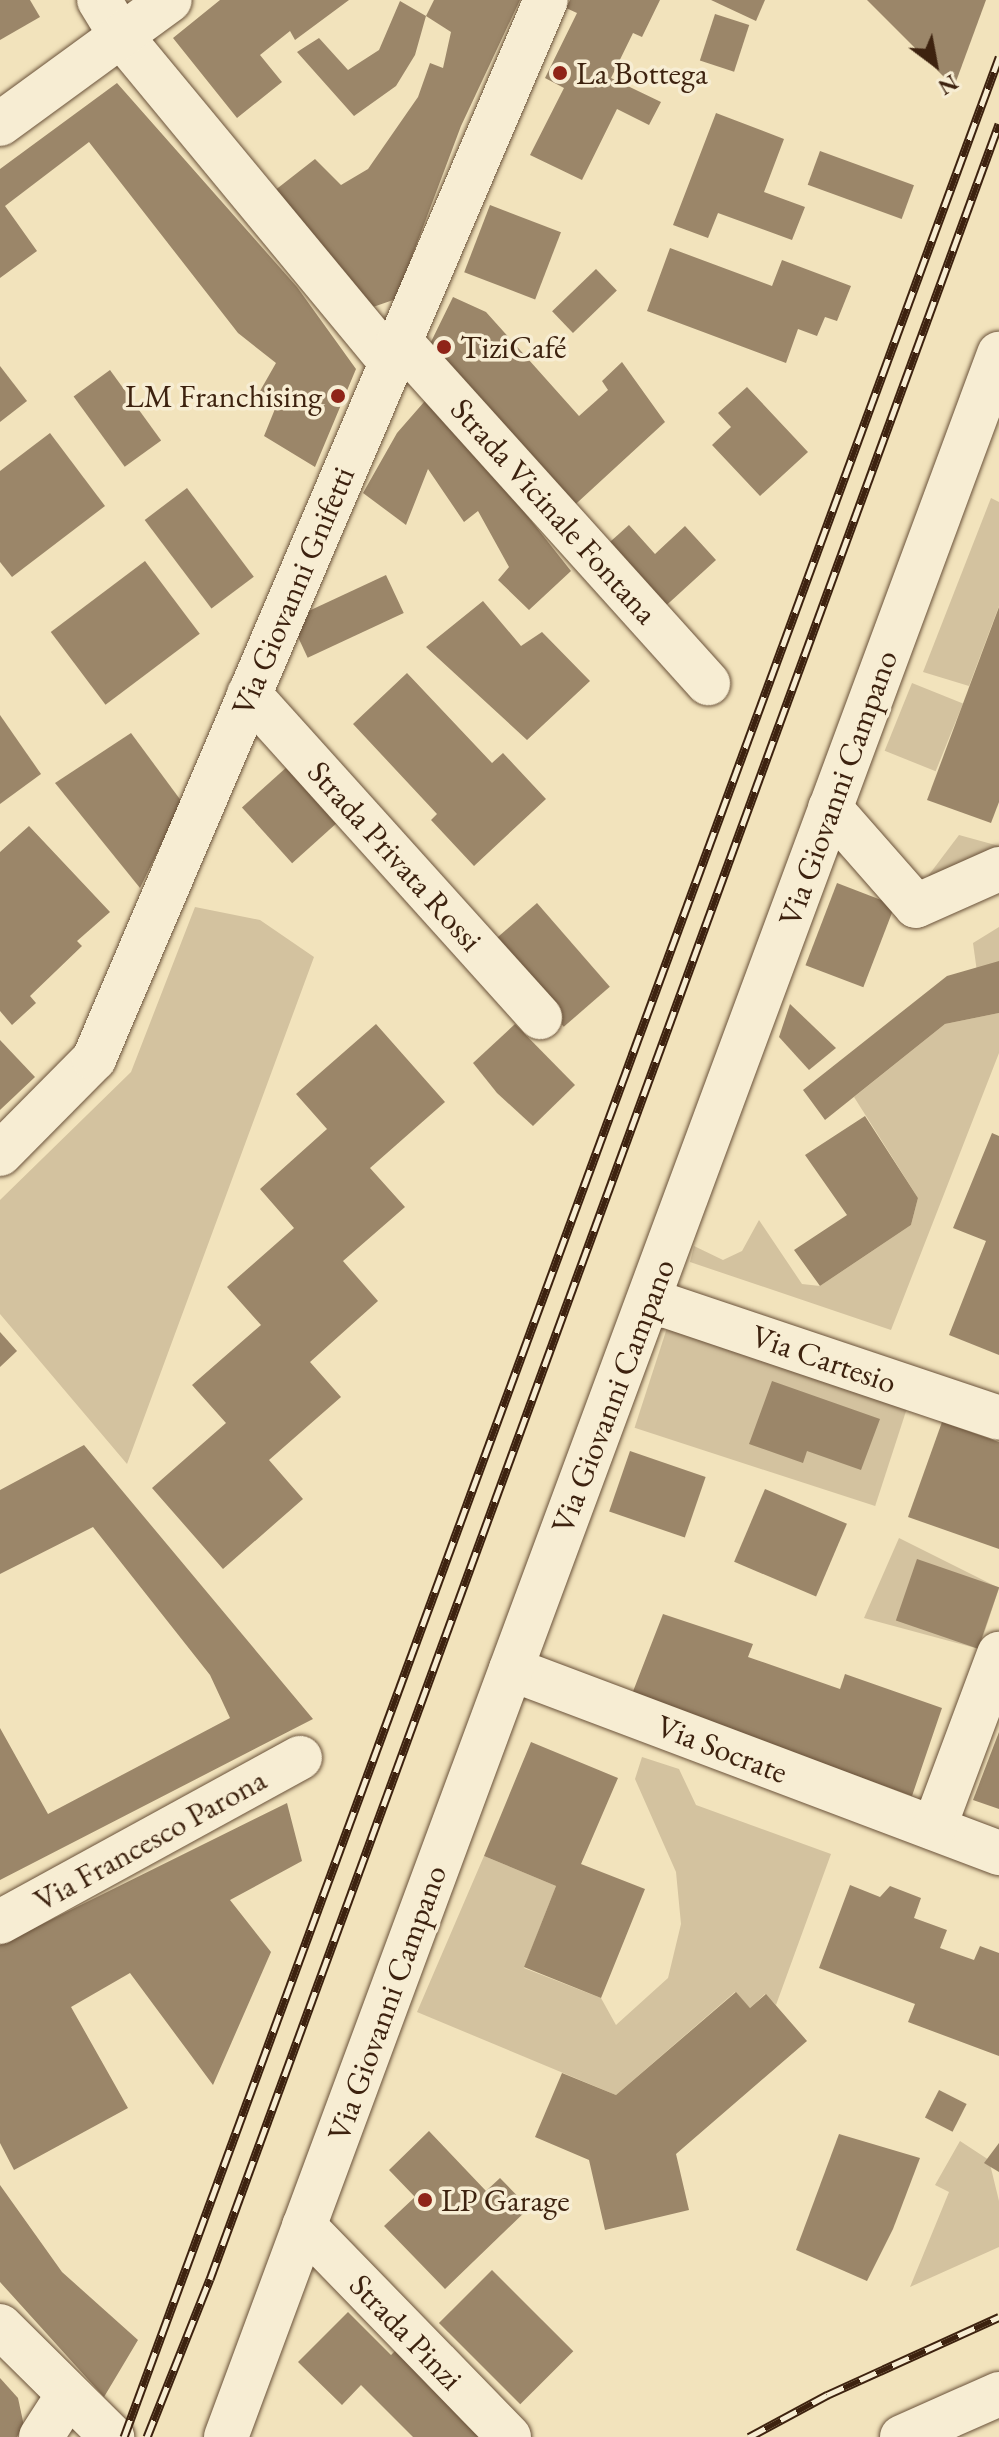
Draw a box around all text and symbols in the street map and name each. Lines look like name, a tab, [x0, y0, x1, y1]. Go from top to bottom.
north arrow	[895, 24, 975, 104]
place label: La Bottega	[576, 54, 708, 92]
marker: La Bottega	[551, 64, 569, 82]
text: N	[933, 68, 963, 102]
place label: TiziCafé	[460, 328, 567, 366]
marker: TiziCafé	[435, 338, 453, 356]
place label: LM Franchising	[125, 377, 322, 415]
marker: LM Franchising	[329, 387, 347, 405]
street label: Strada Vicinale Fontana	[443, 390, 665, 632]
street label: Via Giovanni Gnifetti	[223, 461, 363, 721]
street label: Via Giovanni Campano	[770, 645, 906, 931]
street label: Strada Privata Rossi	[300, 753, 490, 959]
street label: Via Giovanni Campano	[543, 1253, 683, 1539]
street label: Via Cartesio	[747, 1316, 901, 1402]
street label: Via Socrate	[651, 1707, 793, 1791]
street label: Via Francesco Parona	[27, 1760, 273, 1920]
street label: Via Giovanni Campano	[319, 1860, 455, 2146]
place label: LP Garage	[441, 2181, 570, 2219]
marker: LP Garage	[416, 2191, 434, 2209]
street label: Strada Pinzi	[341, 2266, 471, 2398]

